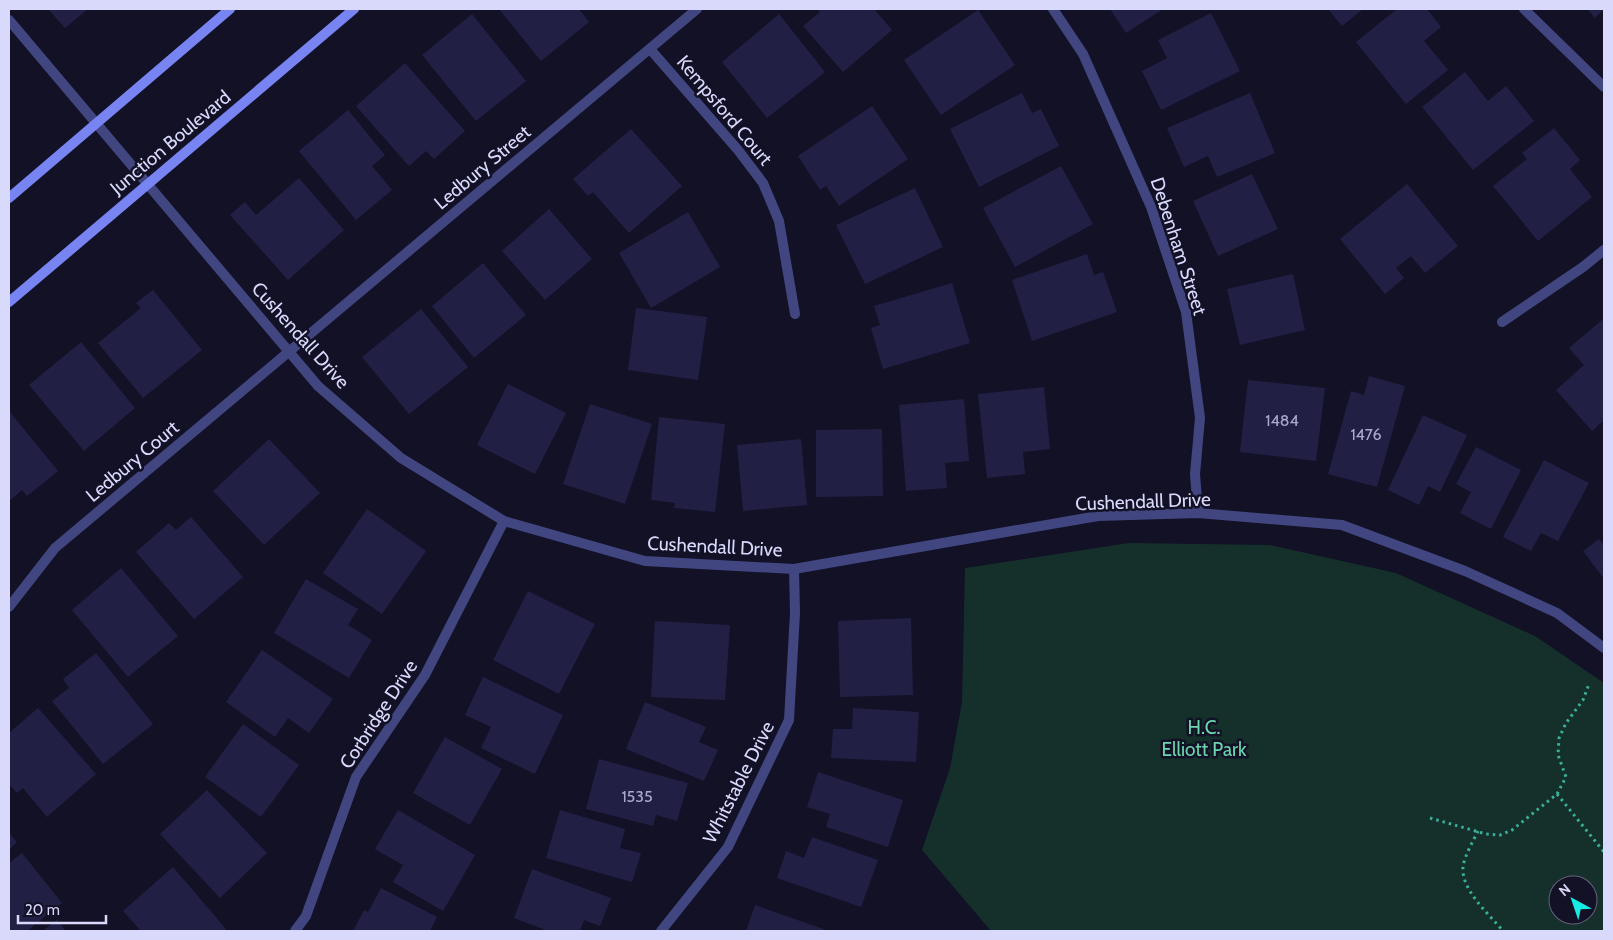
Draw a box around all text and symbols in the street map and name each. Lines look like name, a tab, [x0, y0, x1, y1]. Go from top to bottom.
street label: Kempsford Court	[672, 51, 778, 170]
street label: Junction Boulevard	[105, 85, 235, 200]
street label: Ledbury Street	[429, 120, 536, 214]
street label: Debenham Street	[1145, 174, 1212, 319]
street label: Cushendall Drive	[247, 277, 355, 394]
house number: 1484	[1265, 411, 1299, 430]
street label: Ledbury Court	[81, 415, 184, 507]
house number: 1476	[1350, 425, 1382, 444]
street label: Cushendall Drive	[1075, 488, 1211, 515]
street label: Cushendall Drive	[647, 531, 783, 562]
street label: Corbridge Drive	[335, 655, 422, 773]
park label: H.C. Elliott Park	[1161, 716, 1247, 761]
street label: Whitstable Drive	[698, 717, 779, 847]
house number: 1535	[621, 787, 653, 806]
north arrow	[1548, 875, 1598, 925]
text: N	[1555, 880, 1574, 900]
scale bar	[18, 892, 105, 924]
text: 20 m	[25, 901, 60, 919]

